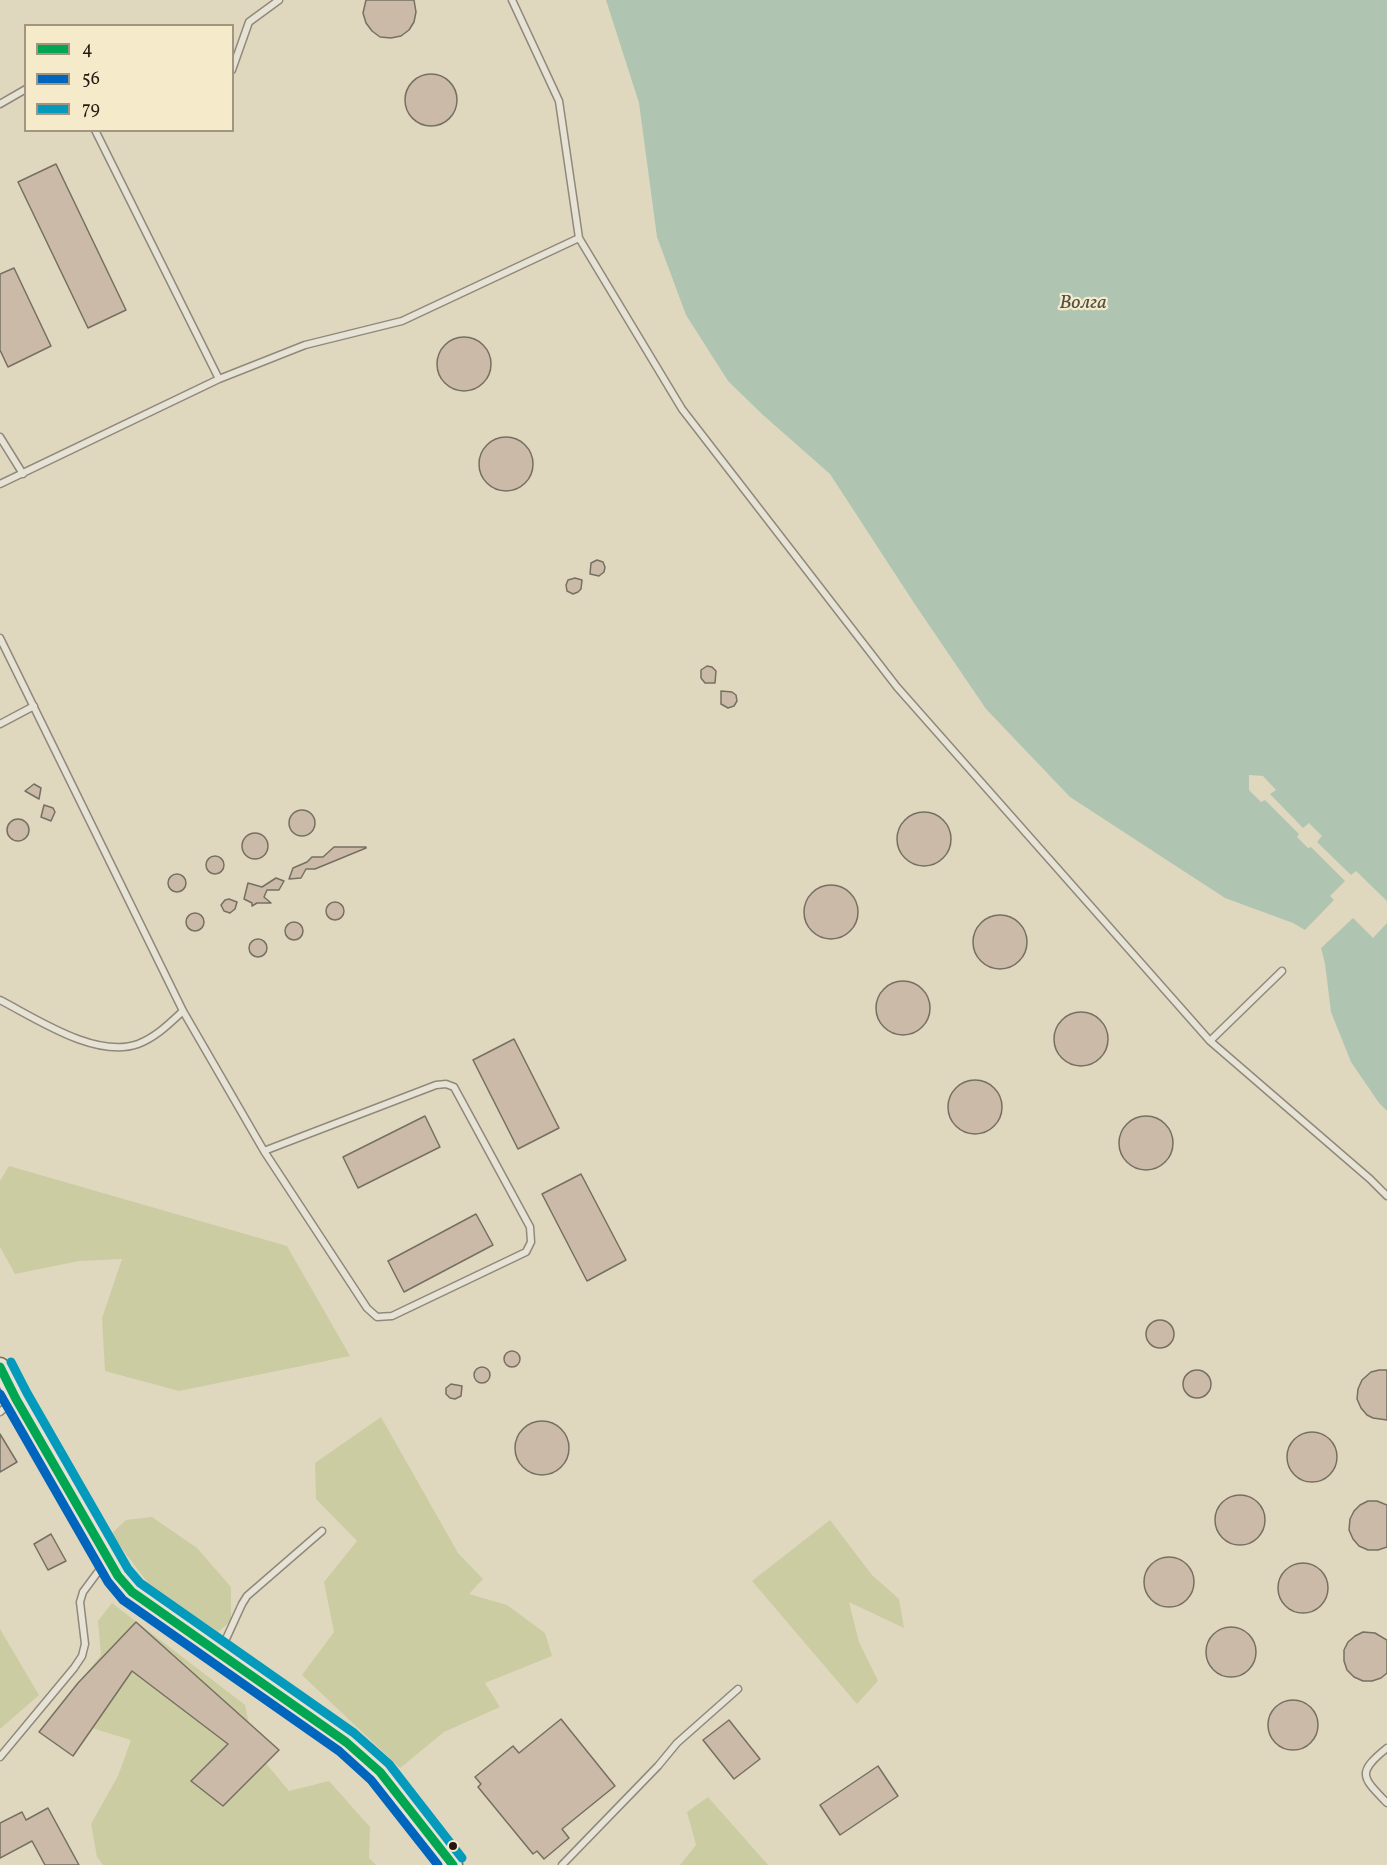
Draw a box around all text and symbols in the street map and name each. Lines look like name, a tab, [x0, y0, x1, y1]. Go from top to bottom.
legend	[24, 24, 234, 132]
text: 4	[82, 37, 93, 62]
text: 56	[82, 67, 100, 92]
text: 79	[82, 97, 100, 122]
water label: Волга	[1059, 292, 1107, 316]
unlabelled marker	[447, 1840, 459, 1852]

